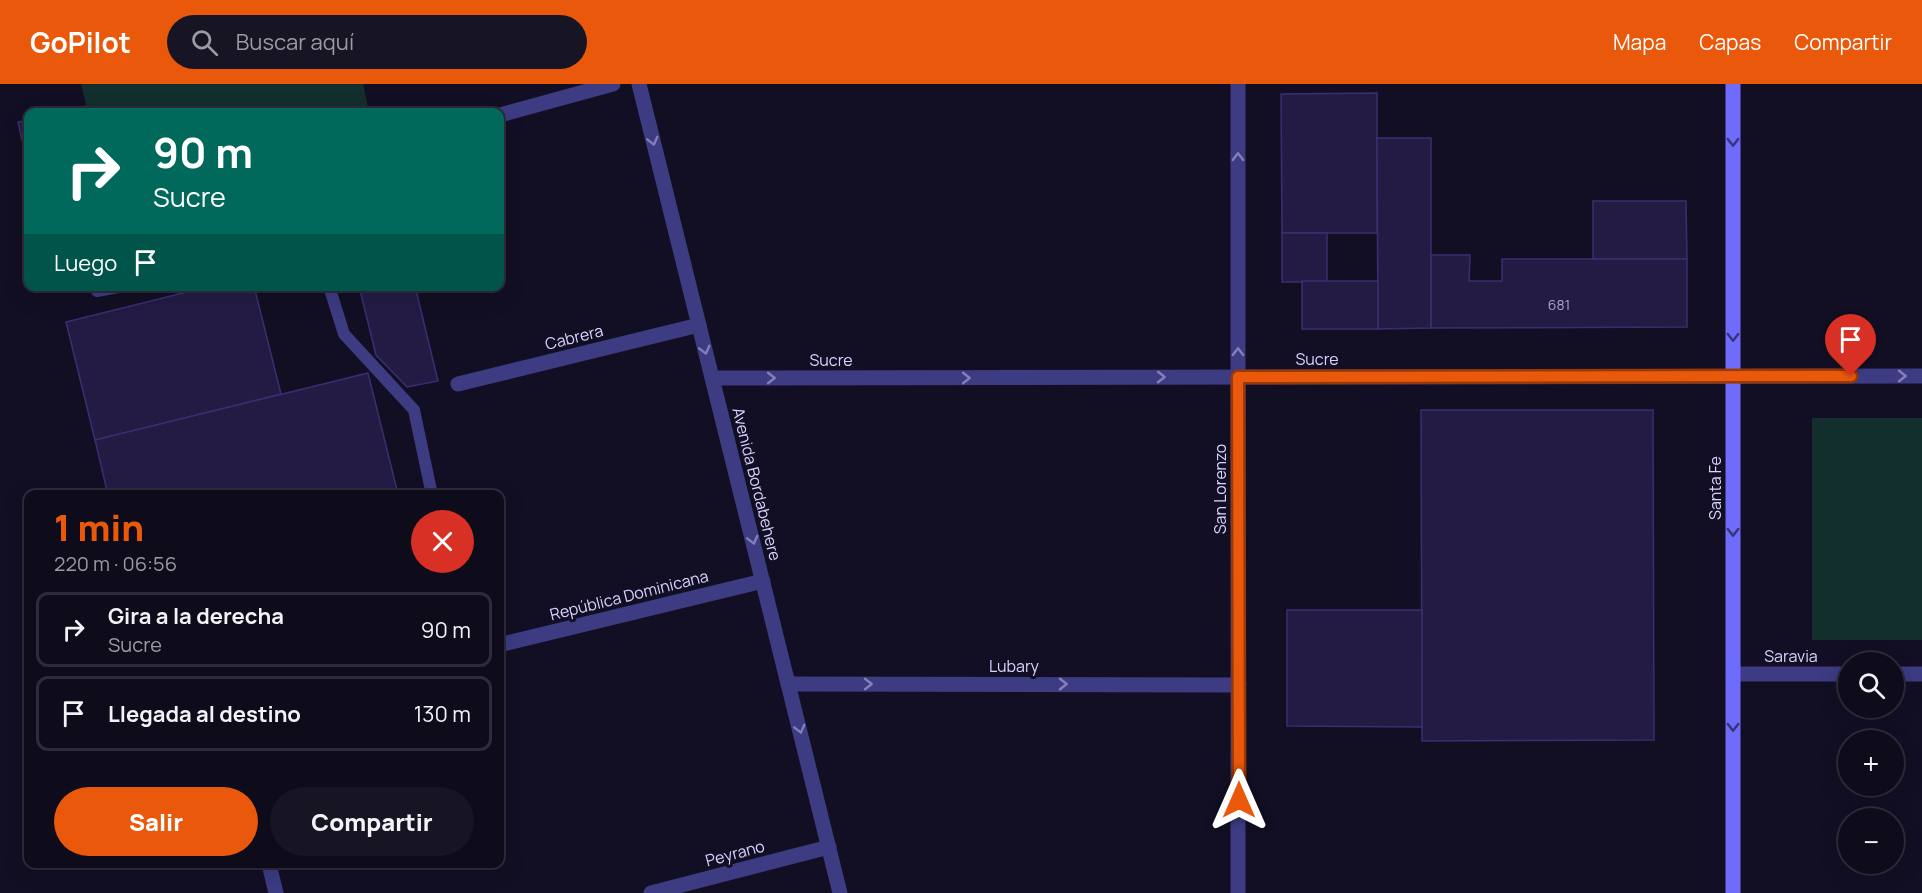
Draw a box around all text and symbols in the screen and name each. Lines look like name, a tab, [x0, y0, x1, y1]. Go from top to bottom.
search box	[167, 15, 587, 69]
text: GoPilot	[30, 23, 131, 61]
icon: search	[188, 26, 221, 59]
text: Buscar aquí	[236, 27, 354, 57]
text: Mapa	[1613, 28, 1666, 56]
text: Capas	[1699, 28, 1761, 56]
text: Compartir	[1794, 28, 1892, 56]
text: 90 m	[153, 123, 253, 181]
icon: right	[54, 132, 132, 210]
one-way arrow	[646, 136, 659, 146]
one-way arrow	[1727, 138, 1739, 147]
one-way arrow	[1232, 152, 1244, 161]
text: Sucre	[153, 178, 226, 215]
icon: arrive	[129, 246, 162, 279]
text: Luego	[54, 248, 117, 278]
house number: 681	[1548, 295, 1570, 314]
pin	[1825, 314, 1876, 376]
street label: Cabrera	[543, 319, 605, 355]
icon: arrive	[1834, 323, 1867, 356]
one-way arrow	[1727, 333, 1739, 342]
one-way arrow	[698, 345, 711, 355]
one-way arrow	[1232, 347, 1244, 356]
street label: Sucre	[1295, 348, 1339, 370]
street label: Sucre	[809, 349, 853, 371]
one-way arrow	[1897, 370, 1906, 382]
one-way arrow	[1156, 371, 1165, 383]
one-way arrow	[766, 372, 775, 384]
one-way arrow	[961, 372, 970, 384]
street label: Avenida Bordabehere	[727, 405, 787, 563]
street label: San Lorenzo	[1209, 444, 1231, 534]
street label: Santa Fe	[1704, 456, 1726, 520]
text: 1 min	[54, 503, 144, 552]
button: close	[411, 510, 474, 573]
one-way arrow	[1727, 528, 1739, 537]
one-way arrow	[745, 534, 758, 544]
text: 220 m · 06:56	[54, 550, 177, 577]
street label: República Dominicana	[547, 565, 711, 625]
text: Gira a la derecha	[108, 601, 284, 631]
icon: right	[57, 613, 90, 646]
text: 90 m	[421, 615, 471, 645]
text: Sucre	[108, 631, 162, 658]
street label: Saravia	[1764, 645, 1818, 667]
map controls	[1838, 652, 1904, 874]
button: search	[1838, 652, 1904, 718]
street label: Lubary	[989, 655, 1040, 677]
one-way arrow	[863, 678, 872, 690]
one-way arrow	[1058, 678, 1067, 690]
icon: arrive	[57, 697, 90, 730]
text: Llegada al destino	[108, 699, 301, 729]
text: 130 m	[414, 699, 471, 729]
one-way arrow	[1727, 723, 1739, 732]
one-way arrow	[792, 724, 805, 734]
button: +	[1838, 730, 1904, 796]
position arrow	[1207, 768, 1271, 832]
button: Salir	[54, 787, 258, 856]
button: Compartir	[270, 787, 474, 856]
button: −	[1838, 808, 1904, 874]
street label: Peyrano	[703, 835, 767, 871]

